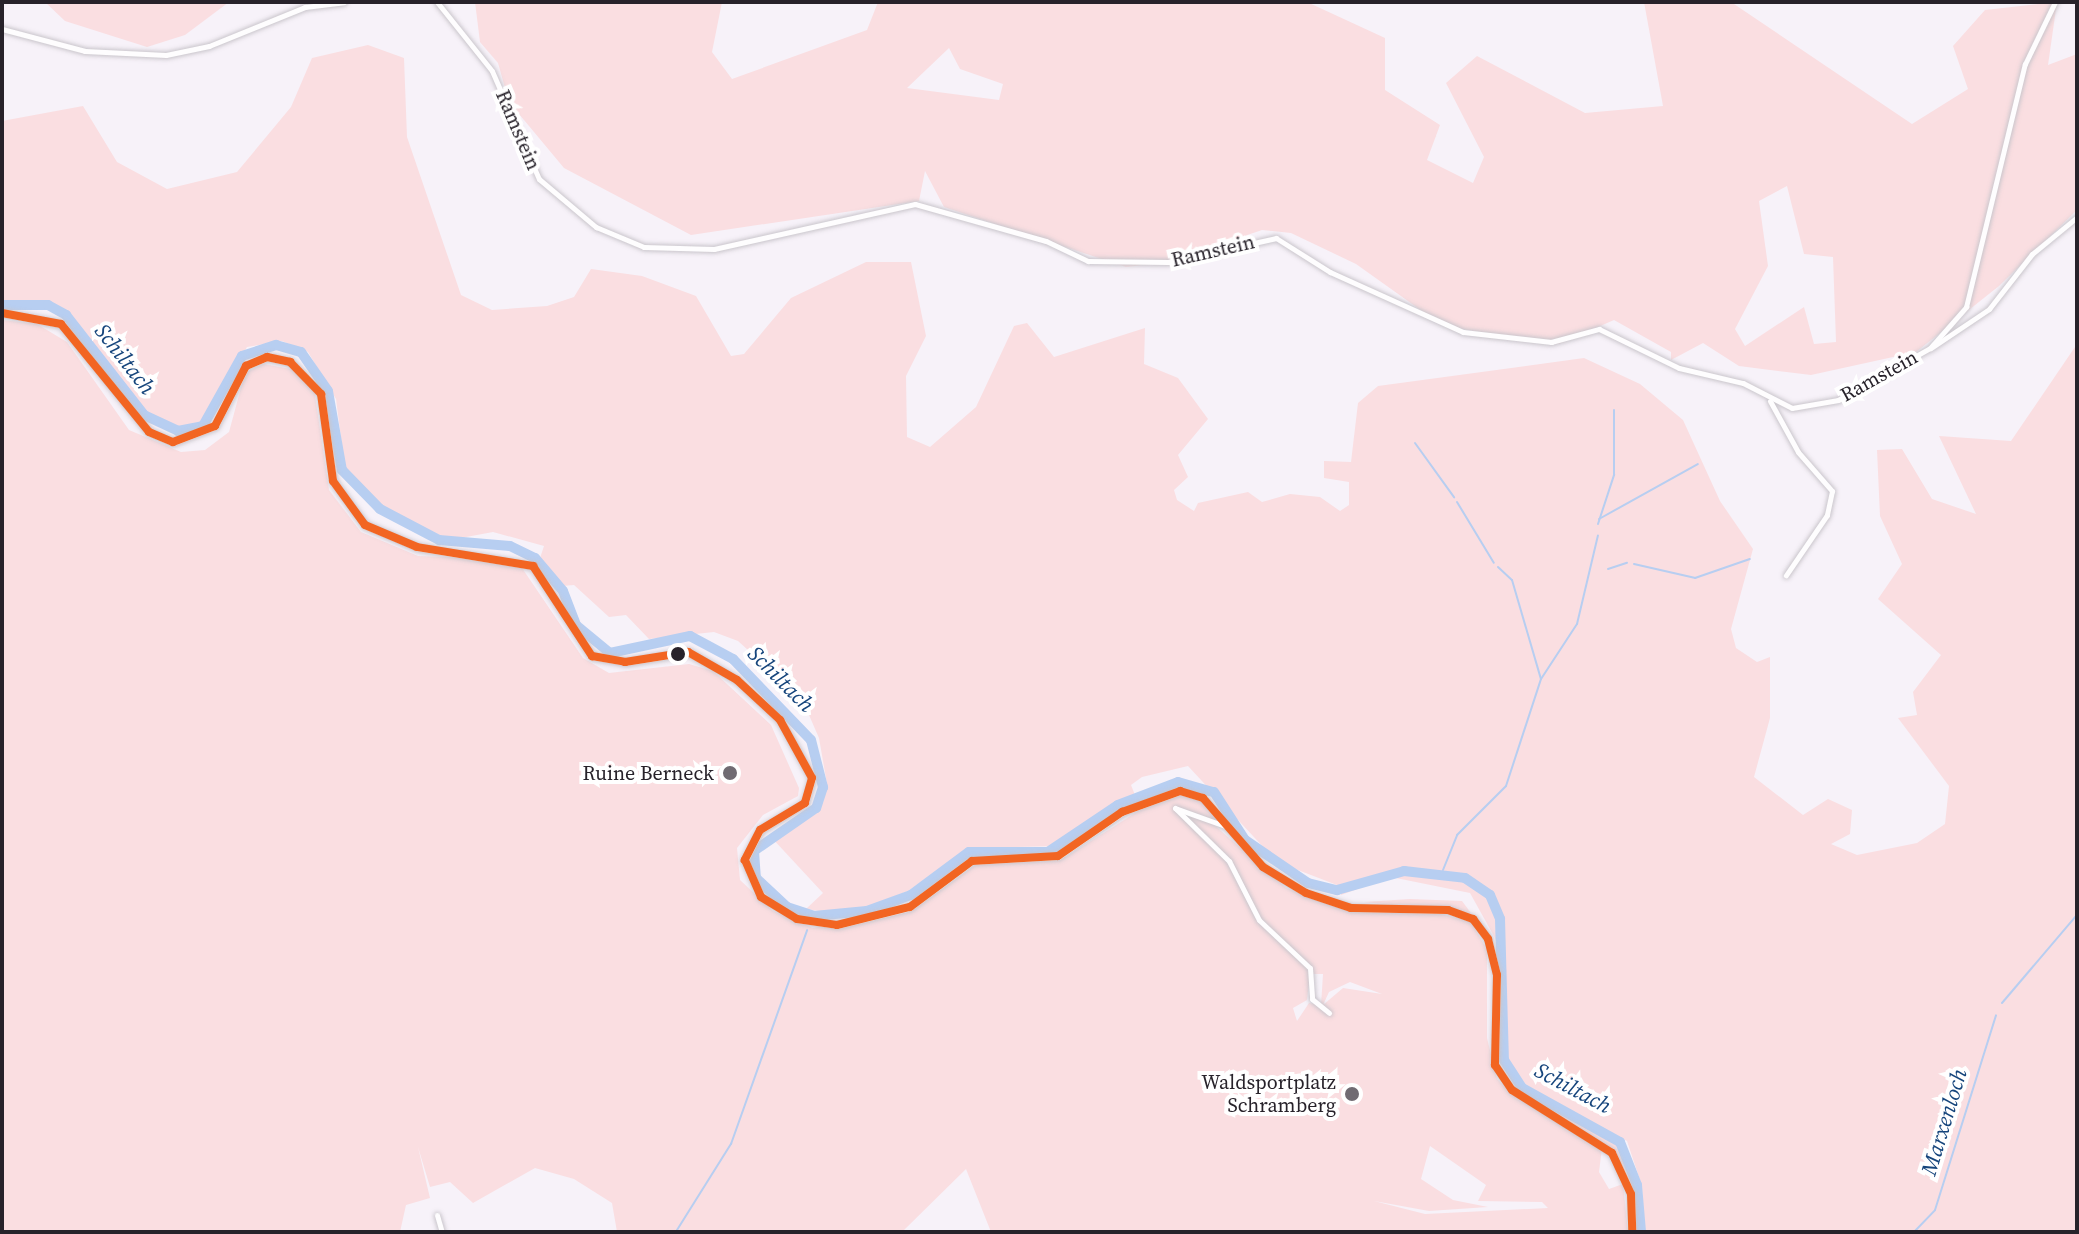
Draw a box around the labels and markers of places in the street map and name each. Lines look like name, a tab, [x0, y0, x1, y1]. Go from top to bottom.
unlabelled marker	[670, 646, 686, 662]
place label: Ruine Berneck	[583, 761, 714, 785]
marker: Ruine Berneck	[721, 764, 739, 782]
place label: Waldsportplatz Schramberg	[1201, 1070, 1336, 1117]
marker: Waldsportplatz Schramberg	[1343, 1085, 1361, 1103]

